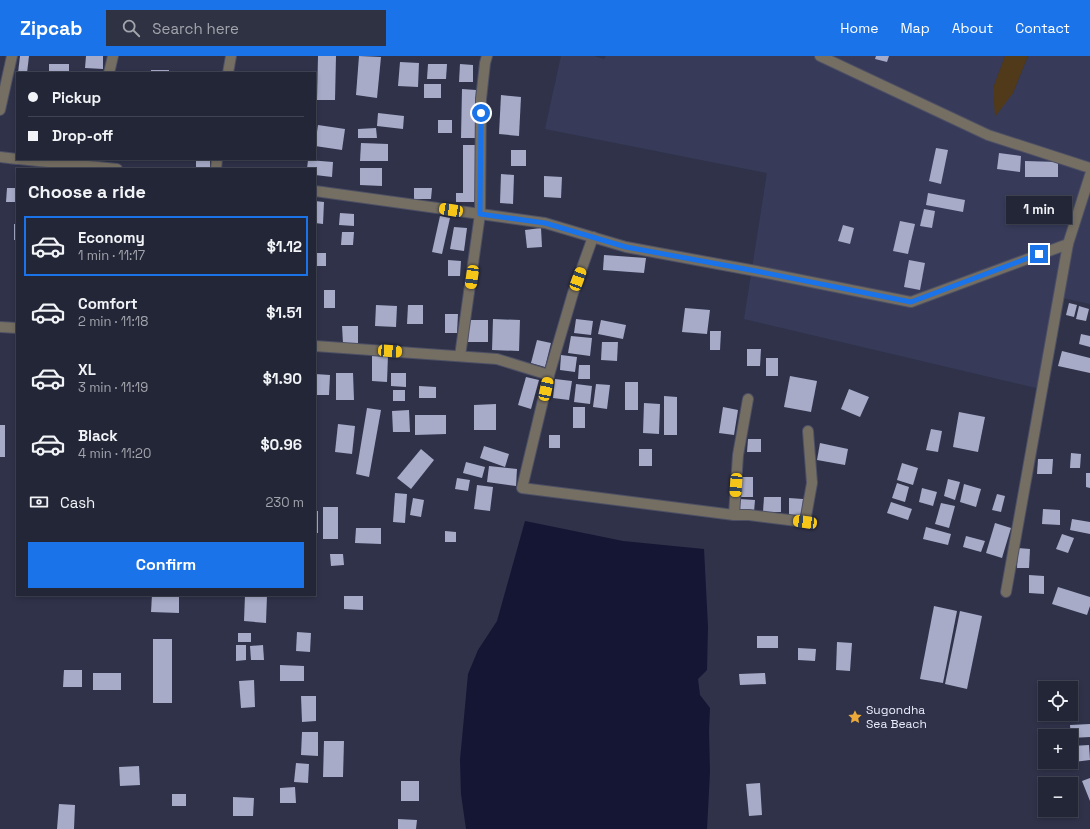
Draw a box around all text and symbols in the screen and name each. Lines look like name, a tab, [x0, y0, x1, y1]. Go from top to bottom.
search box	[106, 10, 386, 46]
text: Zipcab	[20, 16, 82, 41]
icon: search	[120, 17, 142, 39]
text: Search here	[152, 19, 239, 38]
text: Home	[840, 19, 878, 37]
text: Map	[900, 19, 930, 37]
text: About	[952, 19, 993, 37]
text: Contact	[1015, 19, 1070, 37]
text: Pickup	[52, 88, 101, 107]
route start	[472, 104, 490, 122]
text: Drop-off	[52, 126, 113, 145]
text: Choose a ride	[28, 180, 146, 203]
callout: 1 min	[1006, 196, 1072, 224]
text: 1 min	[1023, 201, 1055, 218]
car	[438, 202, 464, 218]
icon: car	[30, 228, 66, 264]
text: Economy	[78, 228, 145, 247]
text: $1.12	[267, 237, 302, 256]
route end	[1030, 245, 1048, 263]
text: 1 min · 11:17	[78, 247, 145, 264]
car	[464, 264, 480, 290]
car	[568, 266, 588, 292]
icon: car	[30, 294, 66, 330]
text: Comfort	[78, 294, 138, 313]
text: $1.51	[266, 303, 302, 322]
text: 2 min · 11:18	[78, 313, 148, 330]
car	[378, 344, 402, 358]
icon: car	[30, 360, 66, 396]
text: XL	[78, 360, 96, 379]
text: $1.90	[263, 369, 302, 388]
car	[538, 376, 554, 402]
text: 3 min · 11:19	[78, 379, 148, 396]
icon: car	[30, 426, 66, 462]
text: Black	[78, 426, 118, 445]
text: $0.96	[260, 435, 302, 454]
text: 4 min · 11:20	[78, 445, 151, 462]
car	[729, 473, 743, 497]
icon: cash	[28, 491, 50, 513]
text: Cash	[60, 493, 95, 512]
text: 230 m	[266, 494, 304, 511]
car	[792, 514, 818, 530]
button: Confirm	[28, 542, 304, 588]
map controls	[1038, 681, 1078, 817]
button: locate	[1038, 681, 1078, 721]
place label: Sugondha Sea Beach	[866, 702, 927, 732]
place icon: Sugondha Sea Beach	[847, 709, 863, 725]
button: +	[1038, 729, 1078, 769]
button: −	[1038, 777, 1078, 817]

